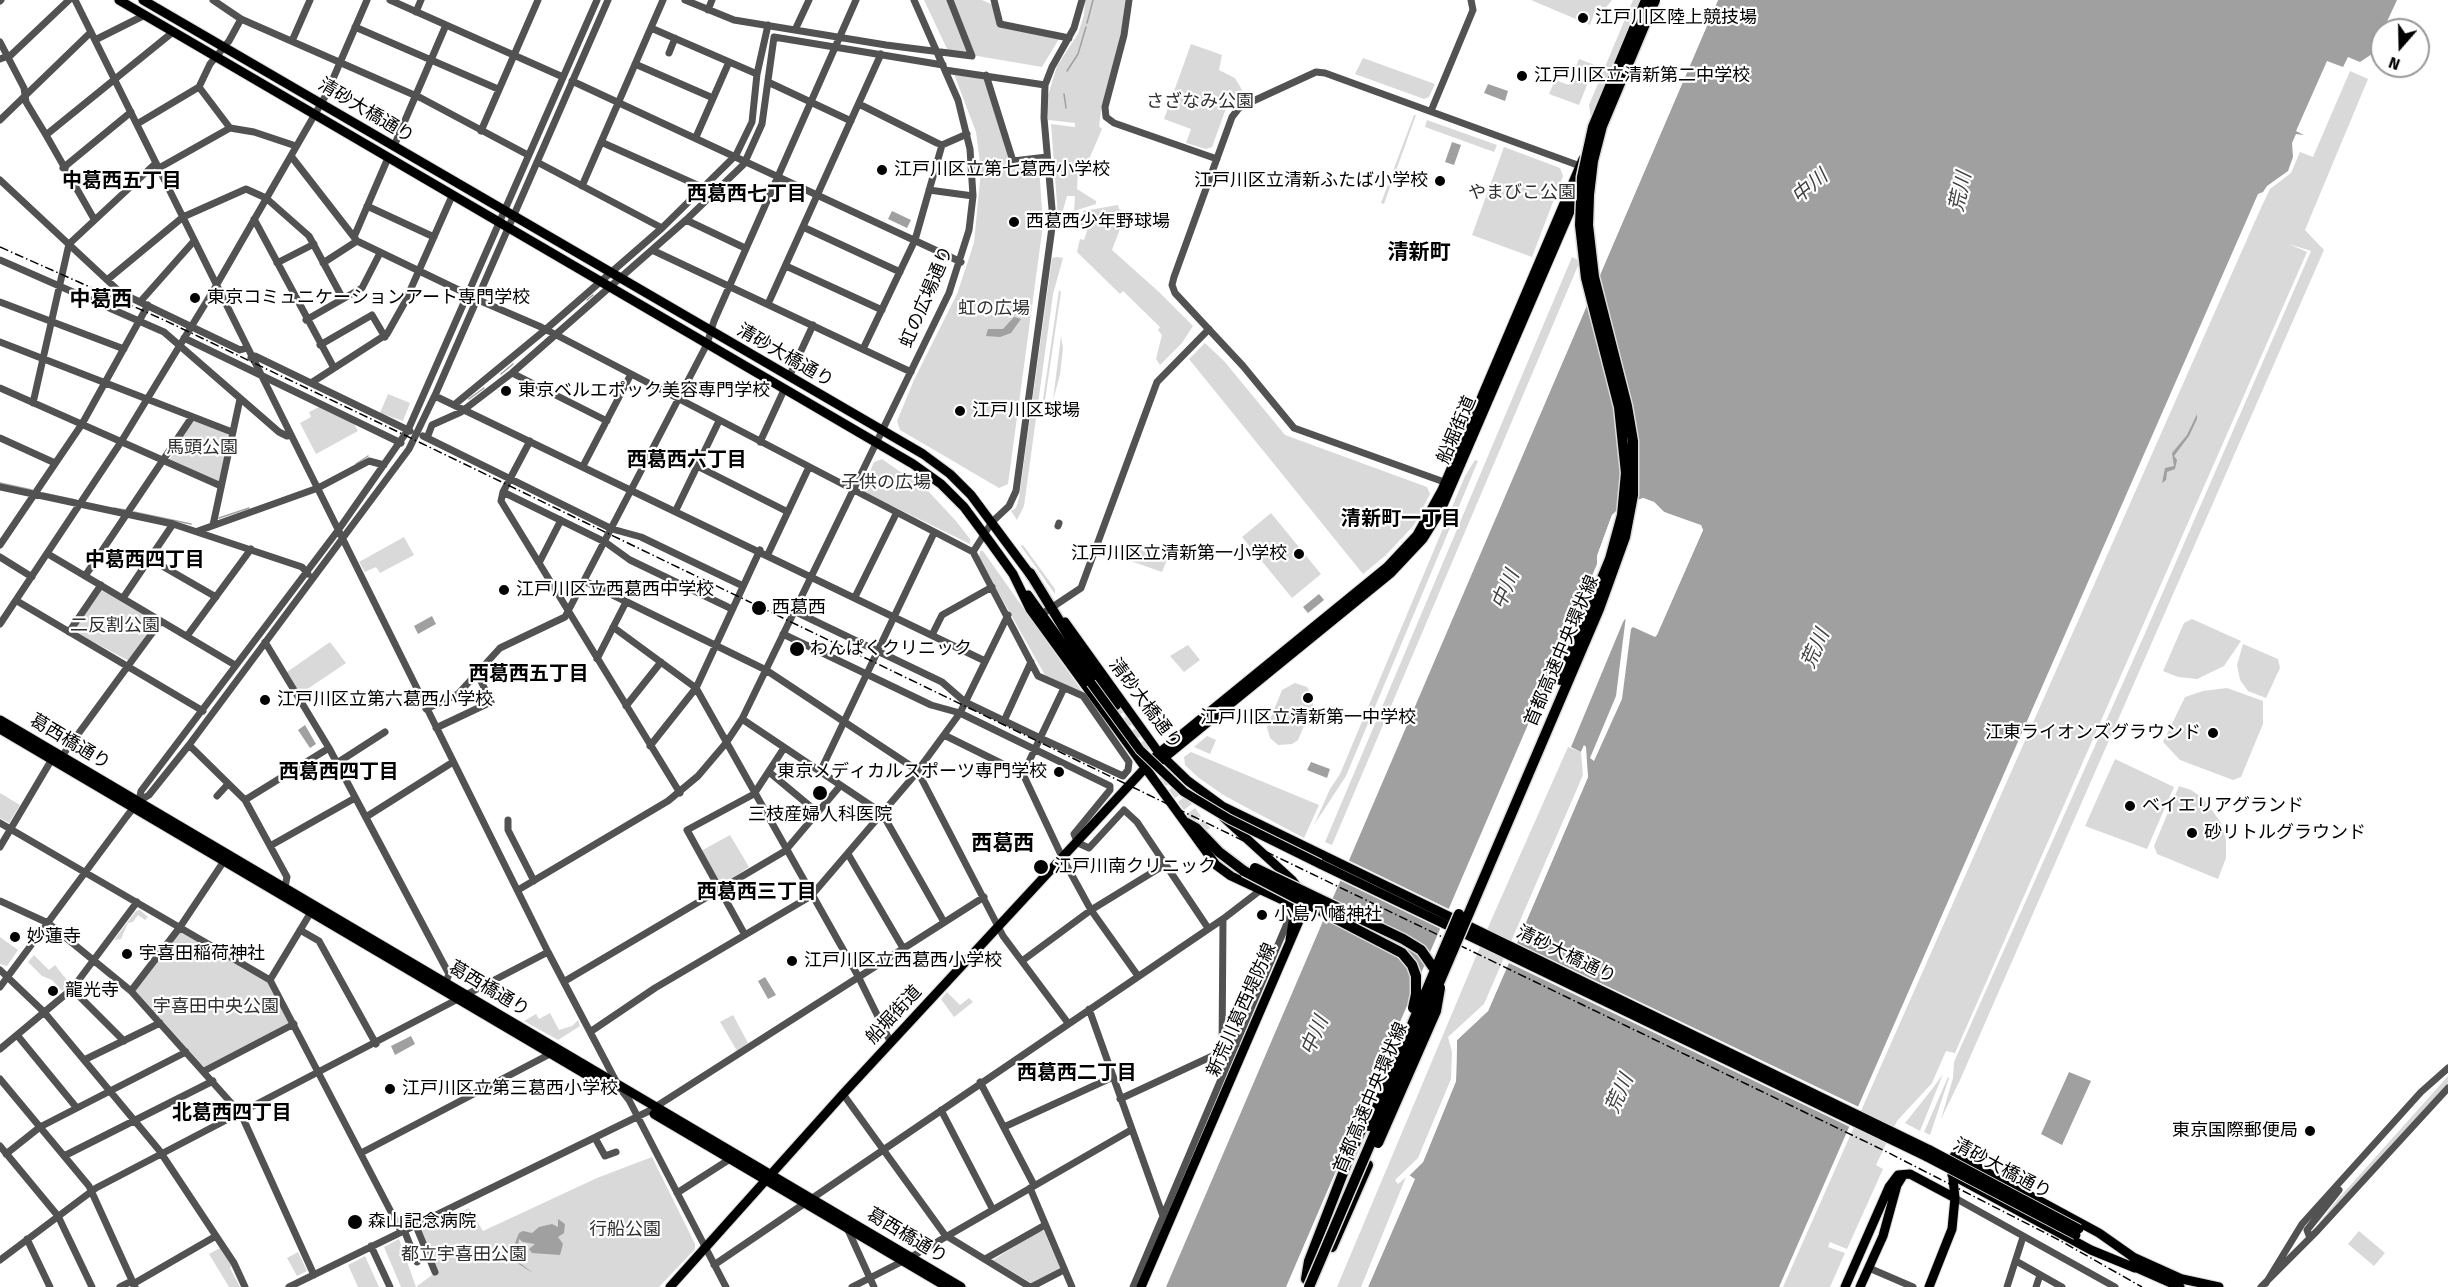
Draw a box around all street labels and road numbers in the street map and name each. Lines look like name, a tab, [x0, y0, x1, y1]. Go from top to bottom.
street label: 清砂大橋通り	[314, 74, 418, 148]
street label: 虹の広場通り	[896, 243, 958, 351]
street label: 清砂大橋通り	[733, 320, 837, 392]
street label: 船堀街道	[1433, 393, 1481, 467]
street label: 首都高速中央環状線	[1520, 572, 1604, 730]
street label: 清砂大橋通り	[1104, 654, 1186, 754]
street label: 葛西橋通り	[26, 710, 114, 774]
street label: 清砂大橋通り	[1513, 922, 1619, 988]
street label: 新荒川葛西堤防線	[1203, 940, 1281, 1080]
street label: 葛西橋通り	[445, 957, 533, 1021]
street label: 船堀街道	[862, 981, 926, 1049]
street label: 首都高速中央環状線	[1329, 1019, 1413, 1177]
street label: 清砂大橋通り	[1949, 1134, 2055, 1204]
street label: 葛西橋通り	[863, 1204, 951, 1268]

